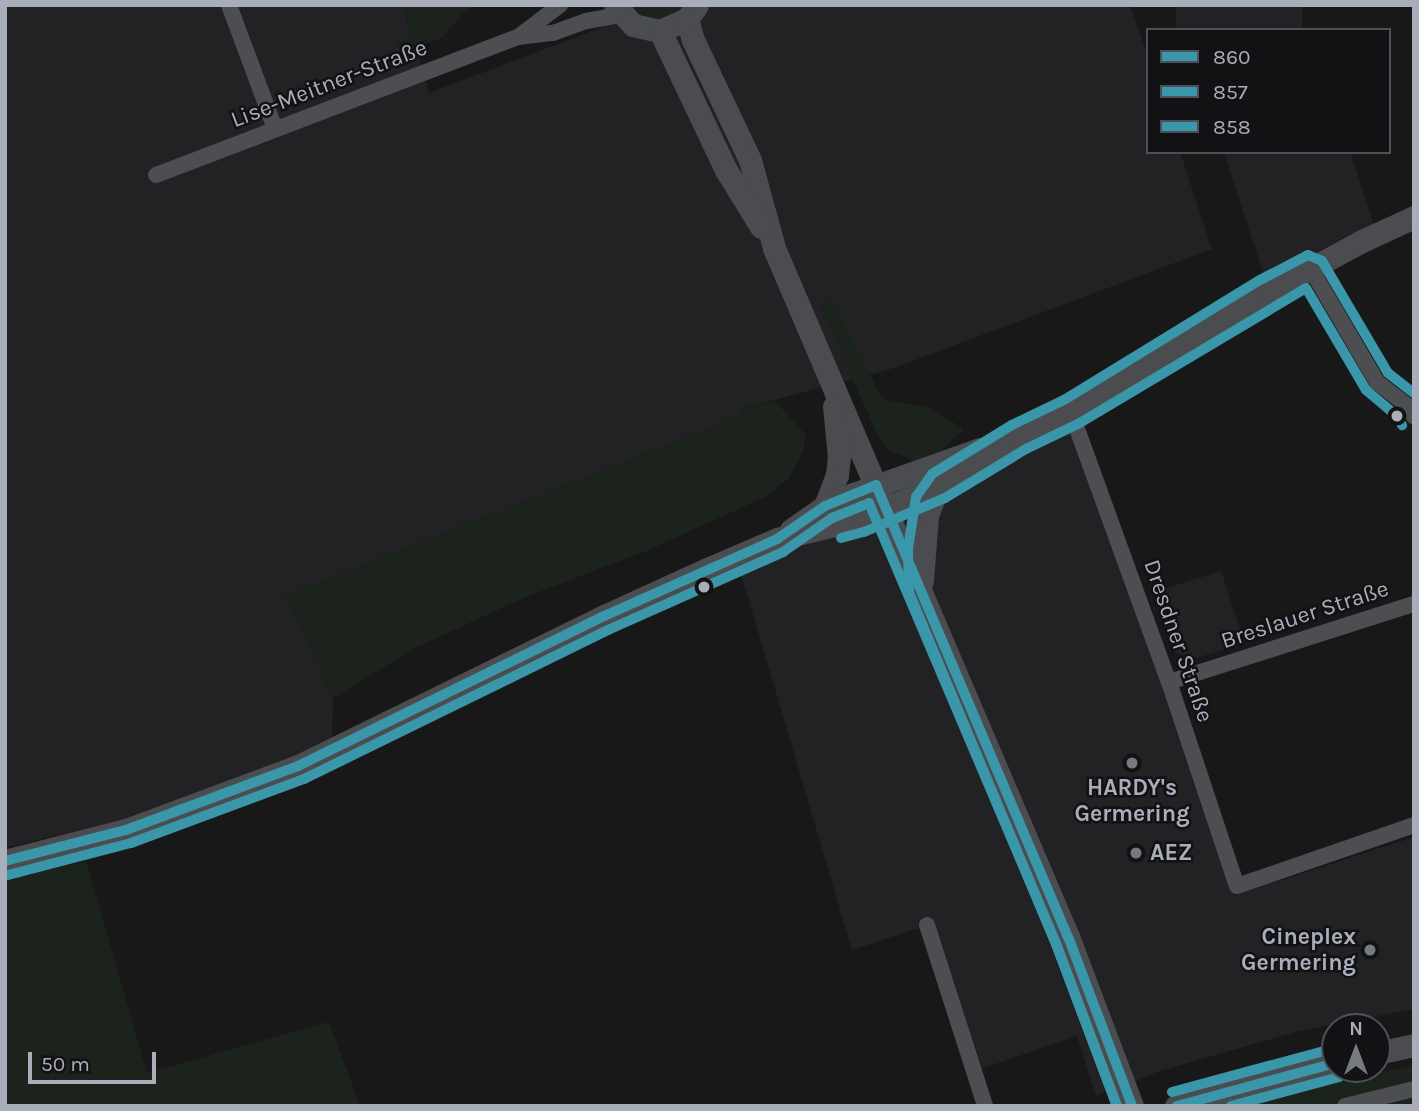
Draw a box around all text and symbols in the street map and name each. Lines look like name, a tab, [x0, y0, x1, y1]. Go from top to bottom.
legend	[1146, 28, 1391, 154]
street label: Lise-Meitner-Straße	[227, 34, 431, 134]
text: 860	[1213, 45, 1250, 69]
text: 857	[1213, 80, 1248, 104]
text: 858	[1213, 115, 1251, 139]
unlabelled marker	[1390, 409, 1404, 423]
street label: Dresdner Straße	[1137, 556, 1219, 726]
street label: Breslauer Straße	[1218, 575, 1392, 655]
unlabelled marker	[697, 580, 711, 594]
marker: HARDY's Germering	[1124, 755, 1140, 771]
place label: HARDY's Germering	[1074, 774, 1190, 828]
place label: AEZ	[1150, 839, 1192, 867]
marker: AEZ	[1128, 845, 1144, 861]
place label: Cineplex Germering	[1241, 923, 1356, 977]
marker: Cineplex Germering	[1362, 942, 1378, 958]
north arrow	[1321, 1013, 1391, 1083]
text: N	[1349, 1018, 1363, 1040]
scale bar	[32, 1038, 159, 1082]
text: 50 m	[41, 1052, 90, 1076]

